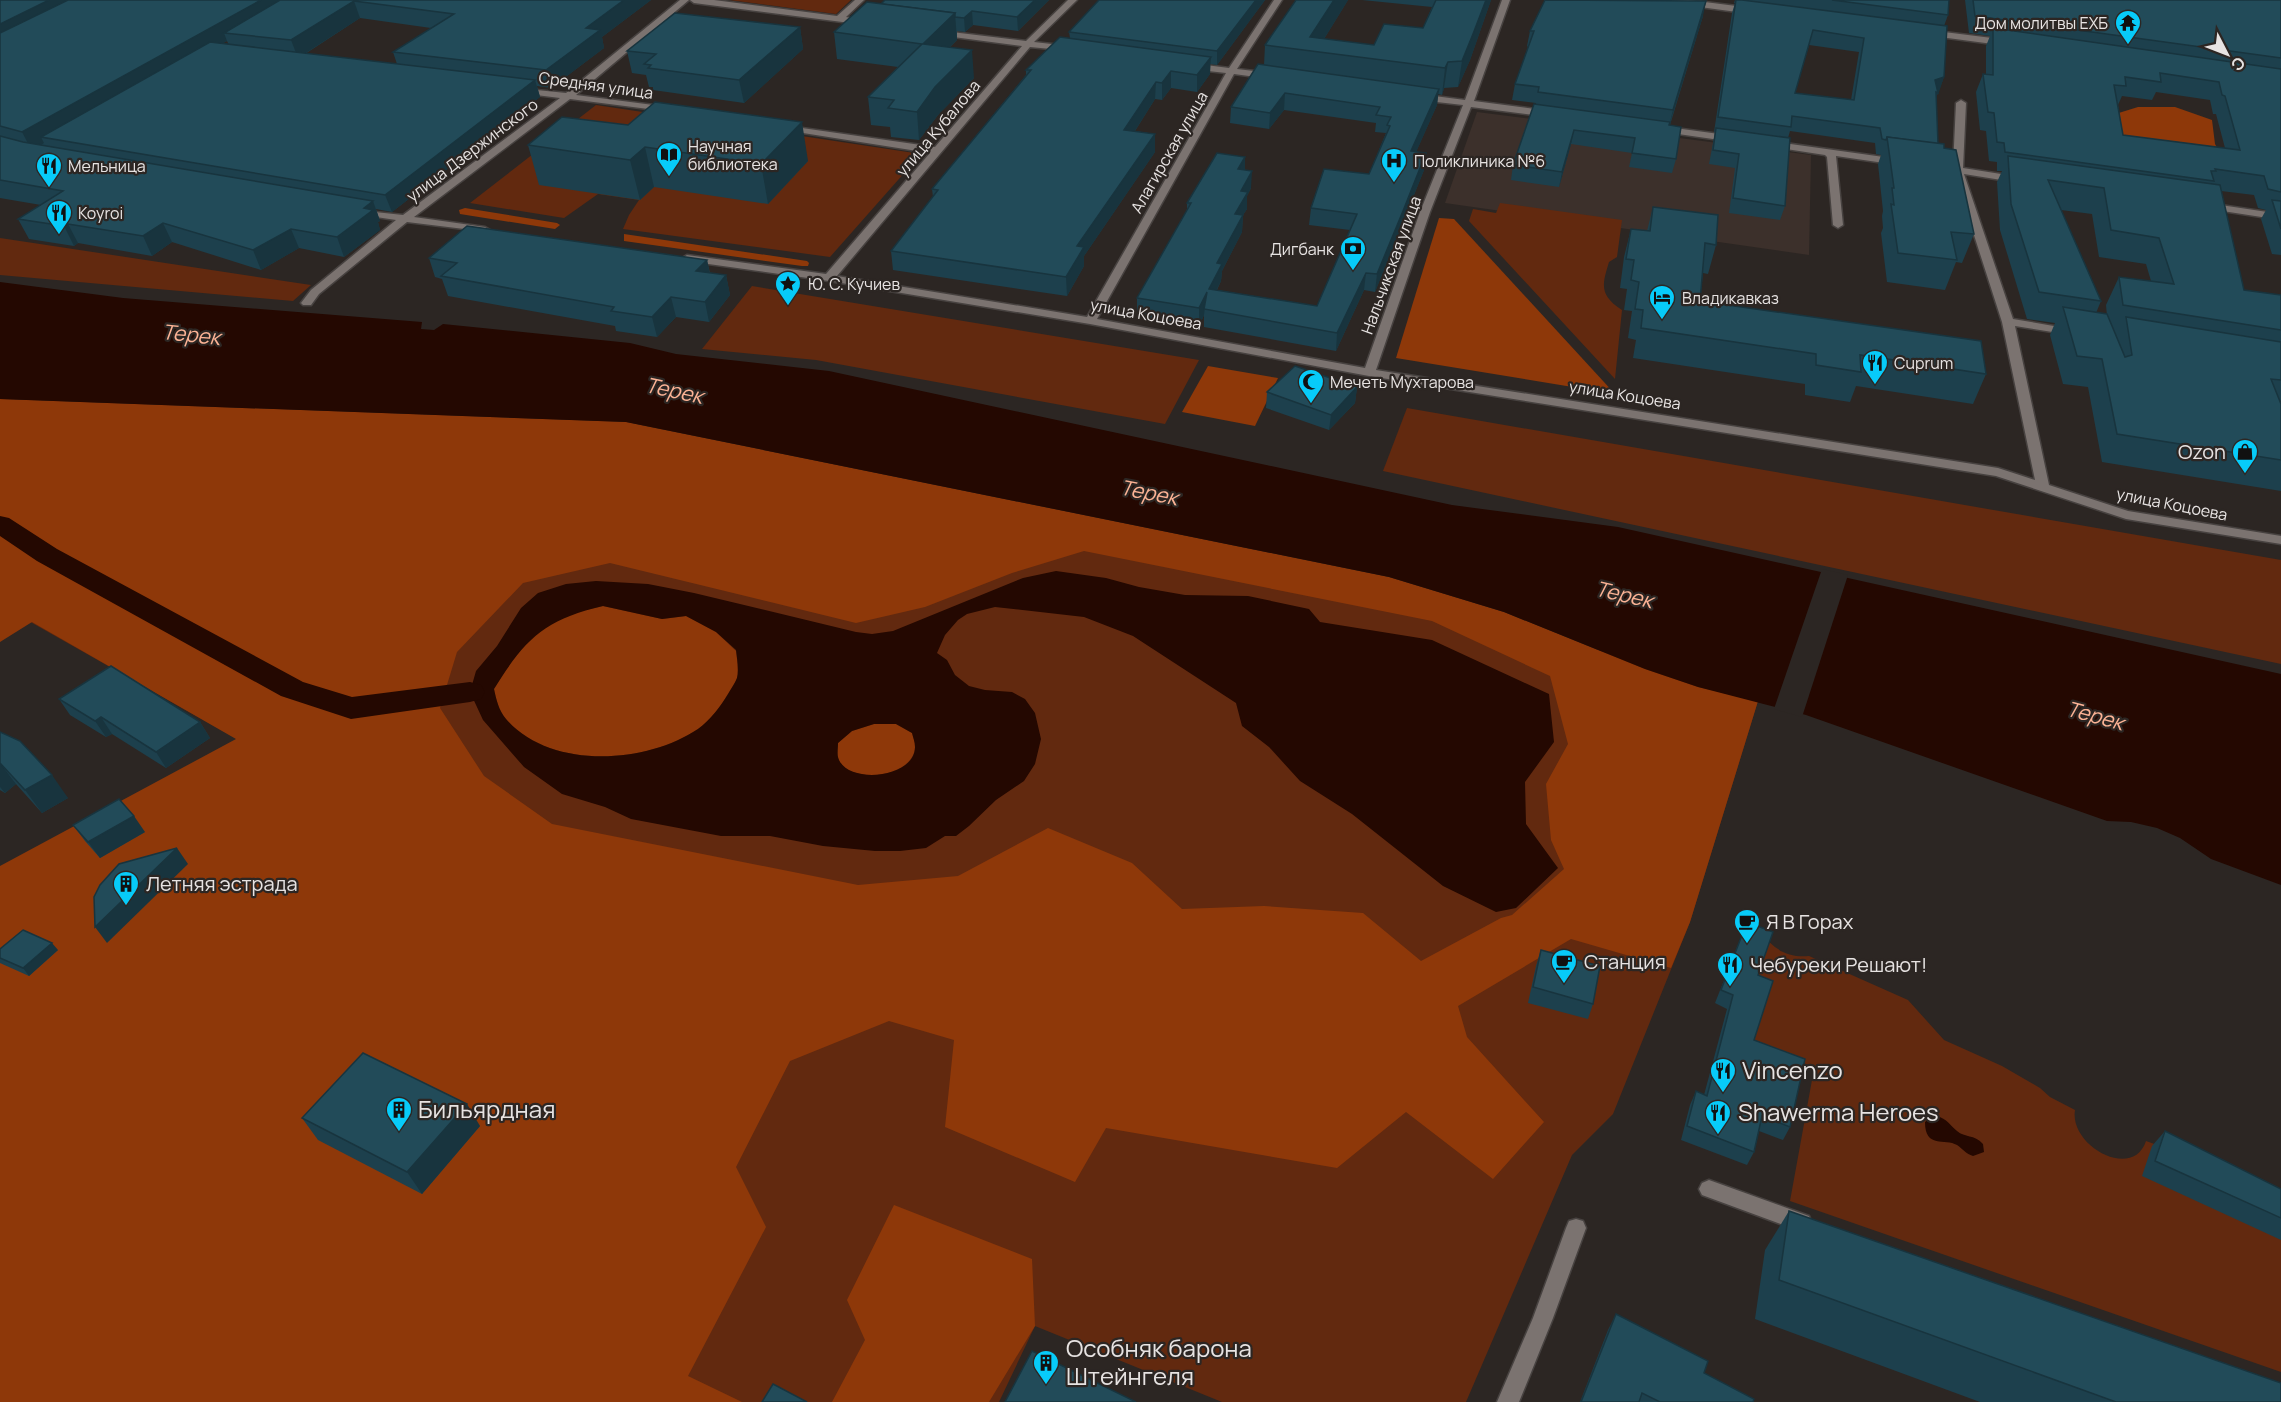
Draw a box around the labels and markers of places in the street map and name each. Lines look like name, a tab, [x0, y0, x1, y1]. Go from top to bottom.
temple icon: Дом молитвы ЕХБ	[2113, 8, 2143, 46]
place label: Дом молитвы ЕХБ	[1975, 12, 2108, 34]
place label: Научная библиотека	[688, 135, 778, 175]
library icon: Научная библиотека	[654, 140, 684, 178]
hospital icon: Поликлиника №6	[1379, 146, 1409, 184]
place label: Поликлиника №6	[1414, 150, 1545, 172]
restaurant icon: Мельница	[34, 151, 64, 189]
place label: Мельница	[68, 155, 146, 177]
restaurant icon: Koyroi	[44, 198, 74, 236]
place label: Koyroi	[78, 202, 123, 224]
bank icon: Дигбанк	[1338, 234, 1368, 272]
place label: Дигбанк	[1270, 238, 1335, 260]
place icon: Ю. С. Кучиев	[773, 269, 803, 307]
place label: Ю. С. Кучиев	[808, 273, 900, 295]
hotel icon: Владикавказ	[1647, 283, 1677, 321]
place label: Владикавказ	[1682, 287, 1779, 309]
restaurant icon: Cuprum	[1860, 348, 1890, 386]
place label: Cuprum	[1894, 352, 1953, 374]
mosque icon: Мечеть Мухтарова	[1296, 367, 1326, 405]
place label: Мечеть Мухтарова	[1330, 371, 1474, 393]
shop icon: Ozon	[2230, 437, 2260, 475]
place label: Ozon	[2178, 438, 2226, 465]
building icon: Летняя эстрада	[111, 869, 141, 907]
place label: Летняя эстрада	[146, 870, 298, 897]
cafe icon: Я В Горах	[1732, 907, 1762, 945]
place label: Я В Горах	[1766, 908, 1854, 935]
cafe icon: Станция	[1549, 947, 1579, 985]
place label: Станция	[1584, 948, 1666, 975]
restaurant icon: Чебуреки Решают!	[1715, 950, 1745, 988]
place label: Чебуреки Решают!	[1750, 951, 1927, 978]
place label: Vincenzo	[1742, 1053, 1843, 1086]
restaurant icon: Vincenzo	[1708, 1056, 1738, 1094]
place label: Бильярдная	[418, 1092, 555, 1125]
building icon: Бильярдная	[384, 1095, 414, 1133]
place label: Shawerma Heroes	[1738, 1095, 1939, 1128]
restaurant icon: Shawerma Heroes	[1703, 1098, 1733, 1136]
place label: Особняк барона Штейнгеля	[1066, 1331, 1252, 1392]
building icon: Особняк барона Штейнгеля	[1031, 1348, 1061, 1386]

